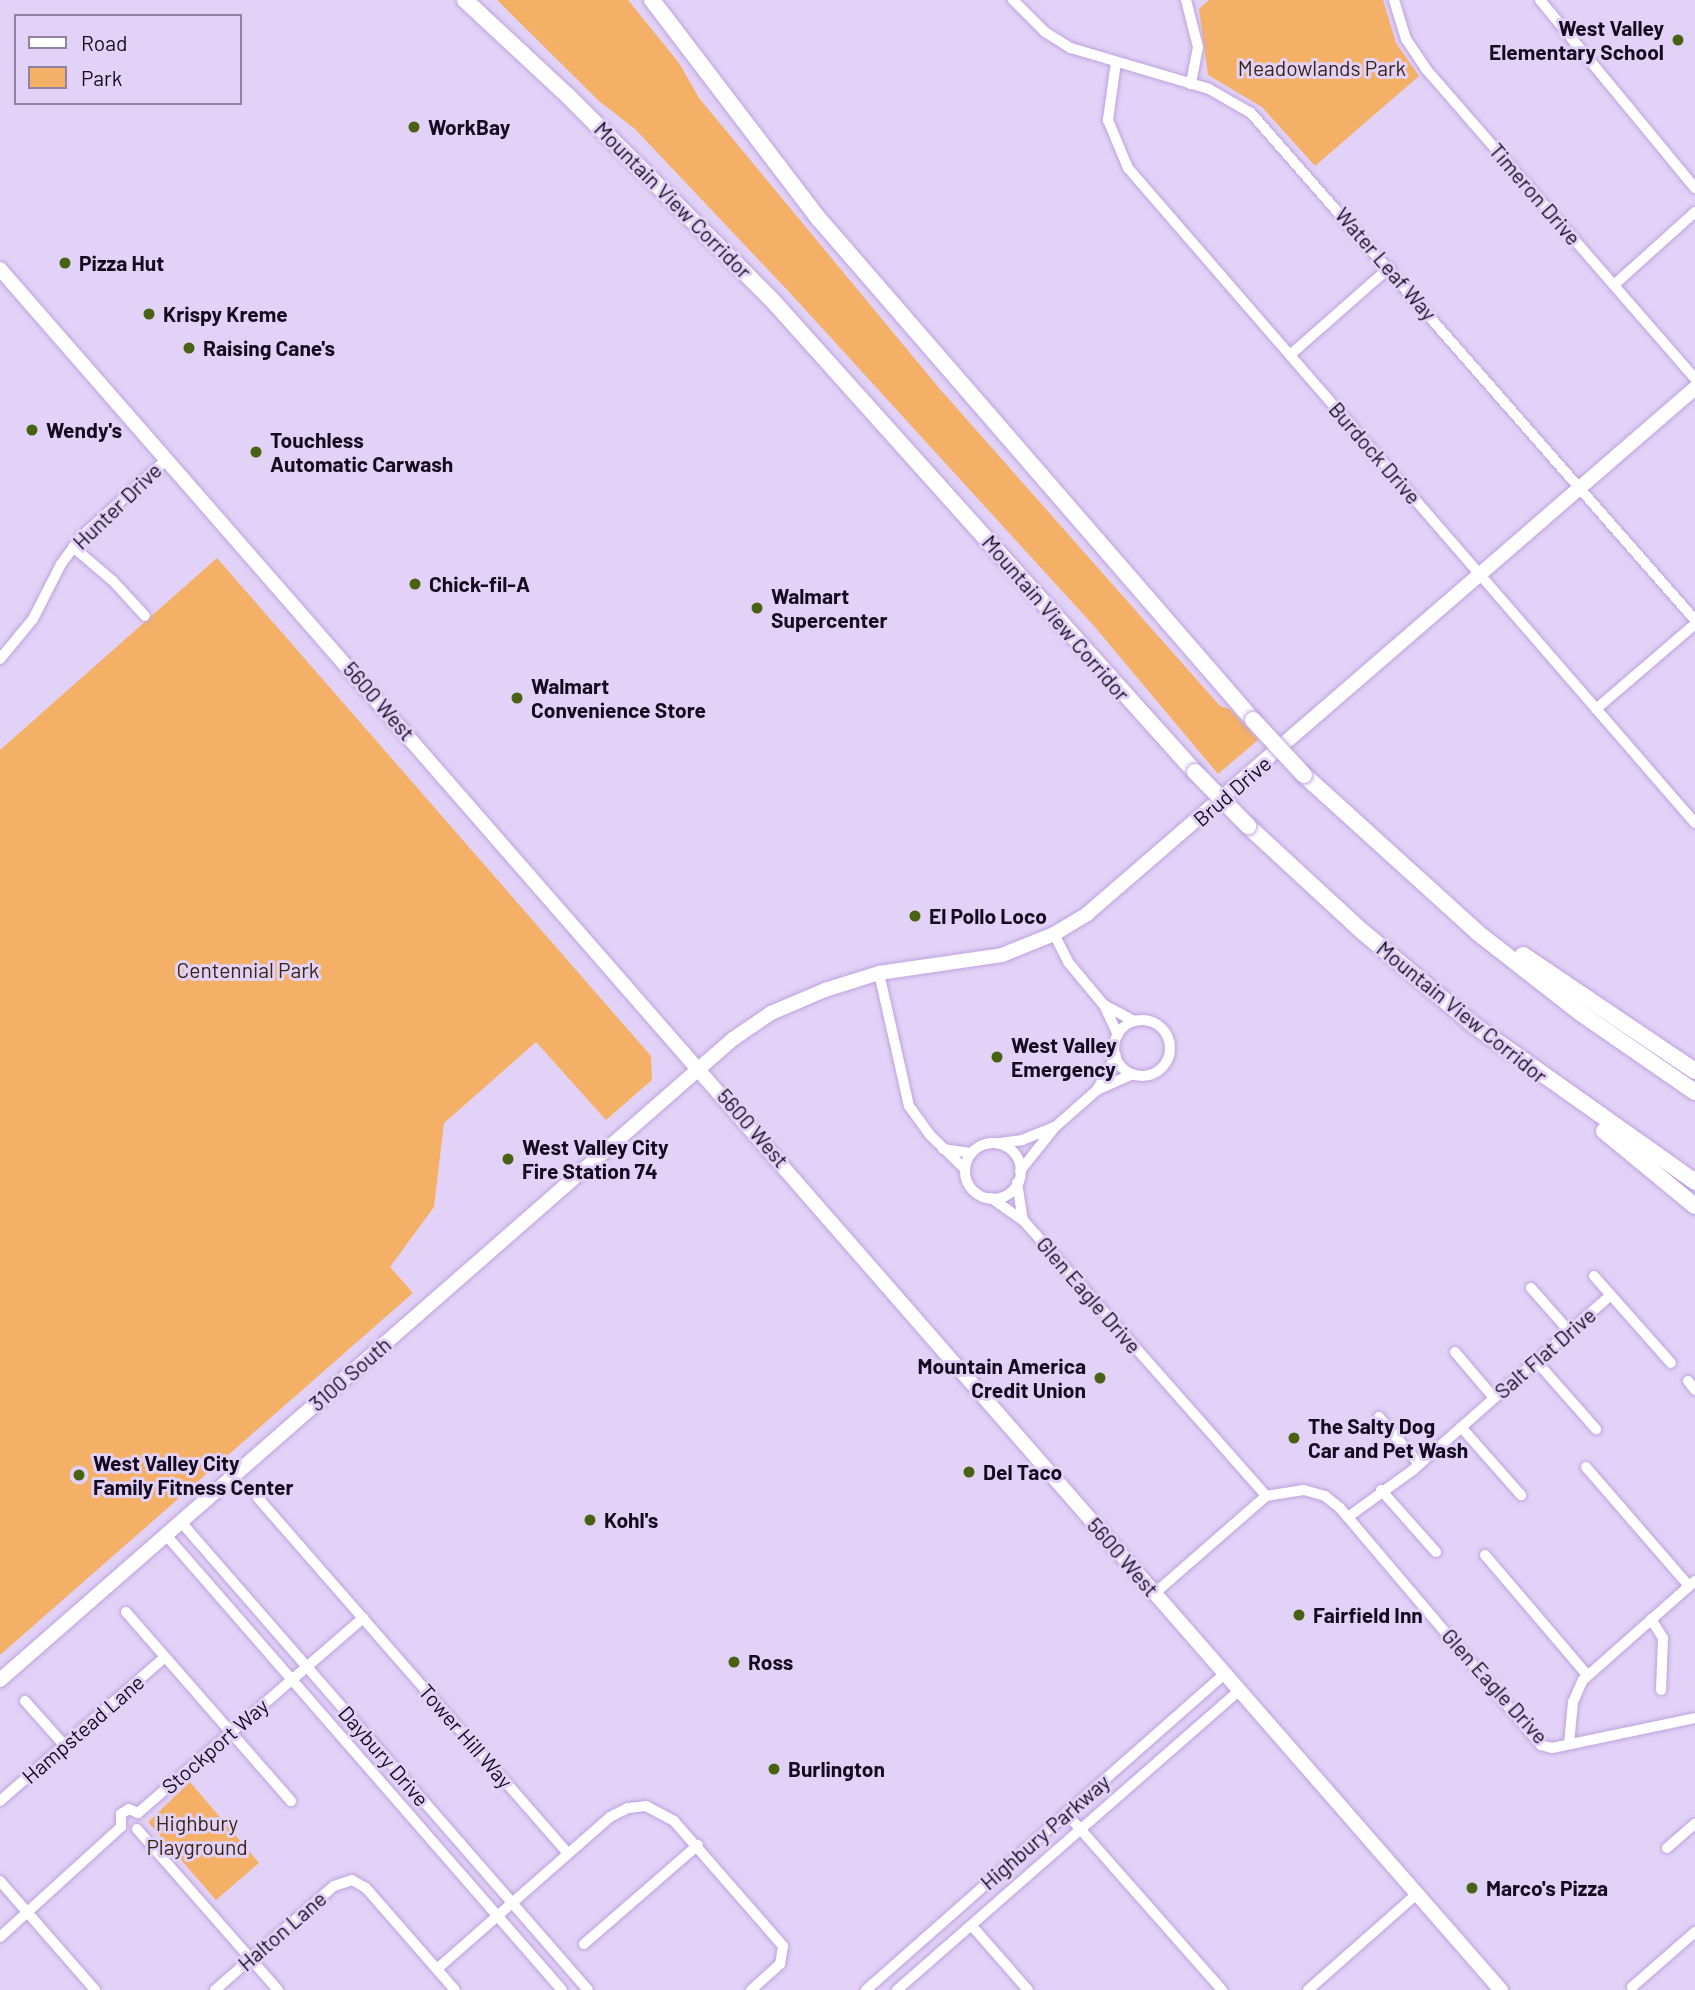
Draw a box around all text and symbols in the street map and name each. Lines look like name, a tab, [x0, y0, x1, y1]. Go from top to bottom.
legend	[14, 14, 242, 105]
place label: West Valley Elementary School	[1489, 15, 1664, 65]
text: Road	[81, 30, 127, 55]
marker: West Valley Elementary School	[1670, 32, 1686, 48]
park label: Meadowlands Park	[1238, 55, 1406, 81]
text: Park	[81, 65, 122, 90]
place label: WorkBay	[428, 114, 510, 140]
street label: Mountain View Corridor	[589, 116, 757, 284]
marker: WorkBay	[406, 119, 422, 135]
street label: Timeron Drive	[1484, 138, 1586, 250]
street label: Water Leaf Way	[1330, 202, 1442, 326]
place label: Pizza Hut	[79, 250, 164, 276]
marker: Pizza Hut	[57, 255, 73, 271]
place label: Krispy Kreme	[163, 301, 288, 327]
marker: Krispy Kreme	[141, 306, 157, 322]
place label: Raising Cane's	[203, 335, 335, 361]
marker: Raising Cane's	[181, 340, 197, 356]
street label: Burdock Drive	[1324, 397, 1426, 509]
place label: Wendy's	[46, 417, 122, 443]
marker: Wendy's	[24, 422, 40, 438]
place label: Touchless Automatic Carwash	[270, 427, 453, 477]
marker: Touchless Automatic Carwash	[248, 444, 264, 460]
street label: Hunter Drive	[67, 458, 167, 554]
street label: Mountain View Corridor	[977, 530, 1135, 706]
place label: Chick-fil-A	[429, 571, 530, 597]
marker: Chick-fil-A	[407, 576, 423, 592]
place label: Walmart Supercenter	[771, 583, 887, 633]
marker: Walmart Supercenter	[749, 600, 765, 616]
street label: 5600 West	[338, 657, 420, 745]
place label: Walmart Convenience Store	[531, 673, 706, 723]
marker: Walmart Convenience Store	[509, 690, 525, 706]
street label: Brud Drive	[1188, 750, 1276, 832]
place label: El Pollo Loco	[929, 903, 1047, 929]
marker: El Pollo Loco	[907, 908, 923, 924]
street label: Mountain View Corridor	[1372, 936, 1552, 1088]
park label: Centennial Park	[177, 957, 319, 983]
place label: West Valley Emergency	[1011, 1032, 1117, 1082]
marker: West Valley Emergency	[989, 1049, 1005, 1065]
street label: 5600 West	[712, 1084, 794, 1172]
place label: West Valley City Fire Station 74	[522, 1134, 669, 1184]
marker: West Valley City Fire Station 74	[500, 1151, 516, 1167]
street label: Glen Eagle Drive	[1032, 1232, 1146, 1358]
street label: Salt Flat Drive	[1489, 1302, 1601, 1404]
street label: 3100 South	[304, 1332, 396, 1416]
place label: Mountain America Credit Union	[917, 1353, 1086, 1403]
marker: Mountain America Credit Union	[1092, 1370, 1108, 1386]
place label: The Salty Dog Car and Pet Wash	[1308, 1413, 1468, 1463]
marker: The Salty Dog Car and Pet Wash	[1286, 1430, 1302, 1446]
place label: West Valley City Family Fitness Center	[93, 1450, 294, 1500]
place label: Del Taco	[983, 1459, 1062, 1485]
marker: Del Taco	[961, 1464, 977, 1480]
marker: West Valley City Family Fitness Center	[71, 1467, 87, 1483]
place label: Kohl's	[604, 1507, 658, 1533]
marker: Kohl's	[582, 1512, 598, 1528]
street label: 5600 West	[1082, 1513, 1164, 1601]
place label: Fairfield Inn	[1313, 1602, 1423, 1628]
marker: Fairfield Inn	[1291, 1607, 1307, 1623]
street label: Glen Eagle Drive	[1437, 1623, 1553, 1749]
place label: Ross	[748, 1649, 793, 1675]
marker: Ross	[726, 1654, 742, 1670]
street label: Hampstead Lane	[17, 1669, 149, 1789]
street label: Tower Hill Way	[414, 1679, 518, 1793]
street label: Stockport Way	[157, 1693, 273, 1799]
street label: Daybury Drive	[334, 1701, 434, 1811]
place label: Burlington	[788, 1756, 885, 1782]
marker: Burlington	[766, 1761, 782, 1777]
street label: Highbury Parkway	[975, 1769, 1115, 1895]
park label: Highbury Playground	[146, 1810, 248, 1860]
place label: Marco's Pizza	[1486, 1875, 1608, 1901]
marker: Marco's Pizza	[1464, 1880, 1480, 1896]
street label: Halton Lane	[233, 1886, 331, 1976]

